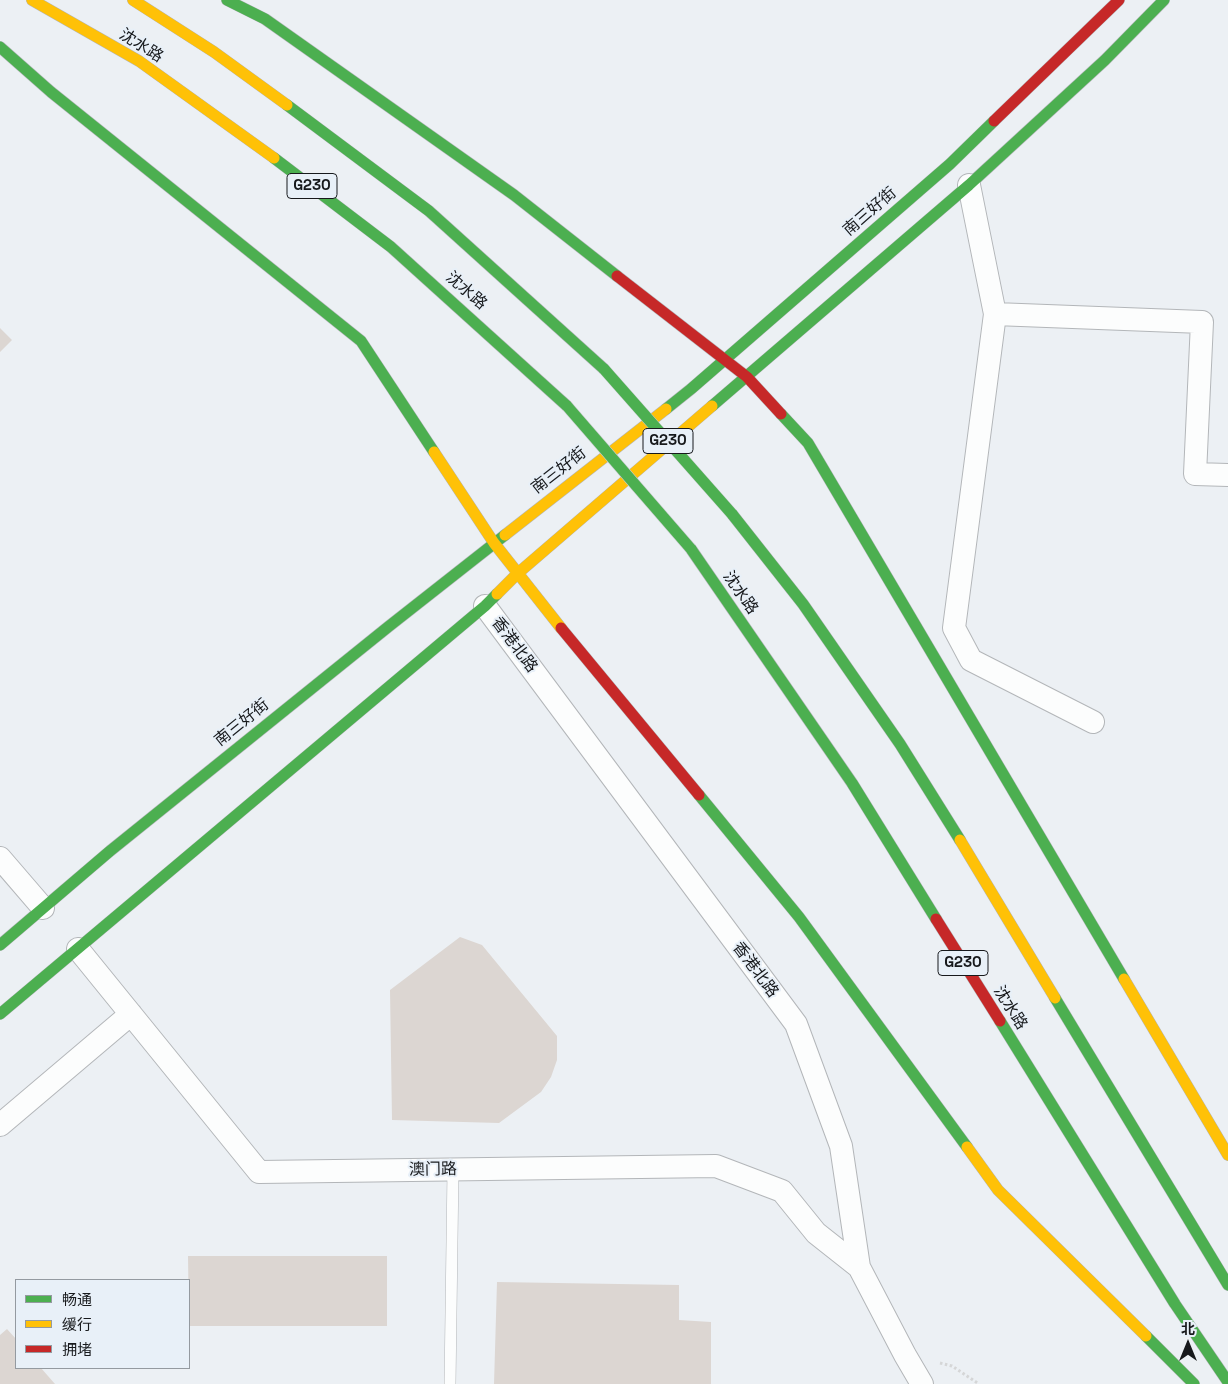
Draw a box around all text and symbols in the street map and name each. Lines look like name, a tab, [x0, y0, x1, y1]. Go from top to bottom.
street label: 沈水路	[116, 25, 166, 67]
road number: G230	[287, 174, 337, 198]
street label: 南三好街	[840, 184, 900, 240]
street label: 沈水路	[442, 268, 490, 314]
road number: G230	[643, 428, 693, 454]
street label: 南三好街	[528, 444, 590, 498]
street label: 沈水路	[718, 568, 762, 618]
street label: 香港北路	[487, 614, 541, 676]
street label: 南三好街	[211, 695, 273, 751]
street label: 香港北路	[728, 939, 782, 1001]
road number: G230	[938, 950, 988, 976]
street label: 沈水路	[989, 983, 1031, 1033]
street label: 澳门路	[409, 1160, 457, 1180]
legend	[15, 1279, 190, 1369]
text: 畅通	[62, 1290, 92, 1309]
text: 缓行	[62, 1315, 92, 1334]
north arrow	[1163, 1319, 1213, 1369]
text: 北	[1181, 1320, 1195, 1338]
text: 拥堵	[62, 1340, 92, 1359]

